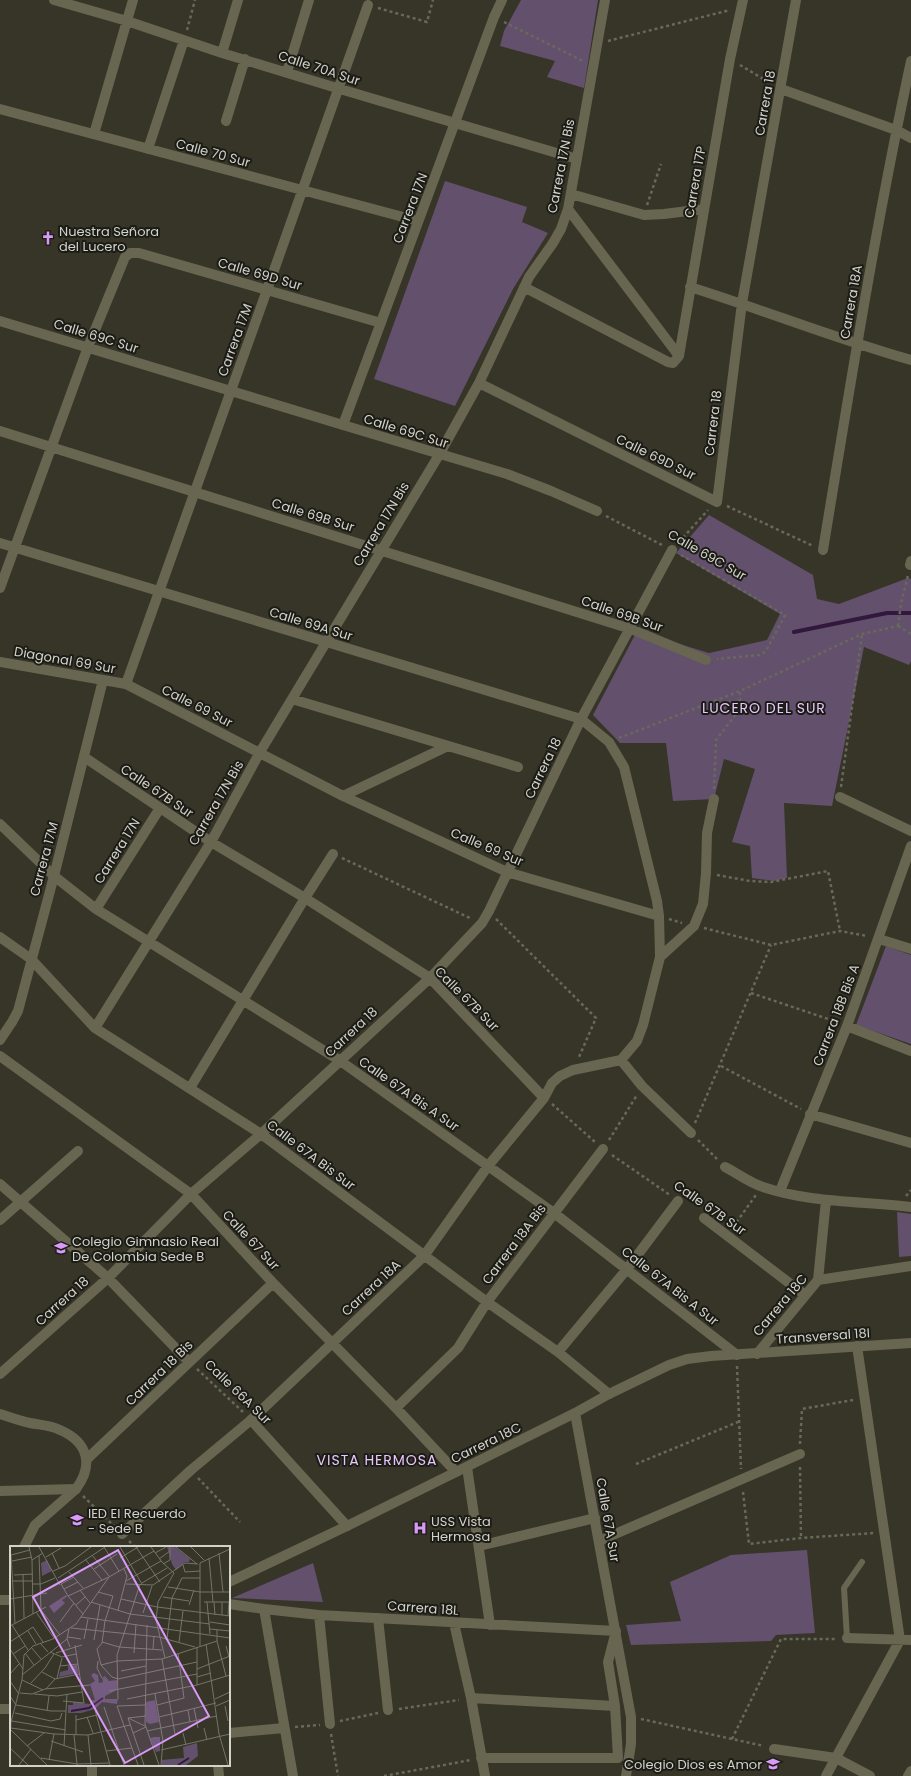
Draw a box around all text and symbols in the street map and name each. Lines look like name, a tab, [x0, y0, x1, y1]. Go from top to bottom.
street label: Calle 70A Sur	[276, 46, 363, 90]
street label: Carrera 18	[750, 69, 780, 137]
street label: Carrera 17N Bis	[543, 117, 579, 215]
street label: Calle 70 Sur	[174, 134, 252, 172]
street label: Carrera 17P	[679, 144, 711, 219]
street label: Carrera 17N	[388, 170, 432, 246]
place label: Nuestra Señora del Lucero	[59, 222, 159, 256]
church icon: Nuestra Señora del Lucero	[40, 230, 56, 246]
street label: Calle 69D Sur	[216, 253, 304, 295]
street label: Carrera 18A	[835, 263, 867, 340]
street label: Carrera 17M	[213, 301, 257, 379]
street label: Calle 69C Sur	[51, 314, 141, 358]
street label: Carrera 18	[700, 389, 726, 457]
street label: Calle 69C Sur	[361, 409, 451, 453]
street label: Calle 69D Sur	[613, 429, 699, 485]
street label: Carrera 17N Bis	[348, 478, 414, 570]
street label: Calle 69B Sur	[269, 493, 357, 537]
street label: Calle 69C Sur	[664, 525, 750, 585]
street label: Calle 69B Sur	[579, 591, 666, 637]
street label: Calle 69A Sur	[267, 602, 355, 646]
street label: Diagonal 69 Sur	[13, 642, 117, 678]
street label: Calle 69 Sur	[158, 680, 236, 732]
district label: LUCERO DEL SUR	[702, 698, 826, 718]
street label: Carrera 18	[520, 734, 566, 802]
street label: Carrera 17N Bis	[184, 757, 248, 849]
street label: Calle 67B Sur	[117, 760, 197, 823]
street label: Carrera 17N	[89, 815, 145, 887]
street label: Carrera 17M	[25, 820, 63, 898]
street label: Calle 69 Sur	[448, 823, 527, 871]
street label: Carrera 18B Bis A	[808, 961, 864, 1069]
street label: Calle 67B Sur	[430, 962, 504, 1036]
street label: Carrera 18	[320, 1003, 382, 1061]
street label: Calle 67A Bis A Sur	[355, 1052, 463, 1136]
street label: Calle 67A Bis Sur	[263, 1115, 359, 1195]
street label: Calle 67B Sur	[670, 1176, 750, 1240]
street label: Carrera 18A Bis	[477, 1200, 551, 1288]
street label: Calle 67 Sur	[218, 1206, 284, 1275]
place label: Colegio Gimnasio Real De Colombia Sede B	[72, 1232, 219, 1266]
school or university icon: Colegio Gimnasio Real De Colombia Sede B	[53, 1240, 69, 1256]
street label: Calle 67A Bis A Sur	[617, 1242, 723, 1330]
street label: Carrera 18A	[337, 1255, 405, 1320]
street label: Carrera 18C	[748, 1270, 812, 1340]
street label: Carrera 18	[31, 1272, 93, 1330]
street label: Transversal 18I	[776, 1323, 870, 1349]
street label: Carrera 18 Bis	[121, 1336, 197, 1410]
street label: Calle 66A Sur	[200, 1355, 276, 1429]
street label: Carrera 18C	[448, 1418, 524, 1468]
district label: VISTA HERMOSA	[317, 1450, 437, 1470]
street label: Calle 67A Sur	[591, 1476, 625, 1564]
place label: IED El Recuerdo - Sede B	[88, 1504, 186, 1538]
school or university icon: IED El Recuerdo - Sede B	[69, 1512, 85, 1528]
place label: USS Vista Hermosa	[431, 1512, 491, 1546]
hospital icon: USS Vista Hermosa	[412, 1520, 428, 1536]
inset map	[10, 1546, 230, 1766]
street label: Carrera 18L	[387, 1596, 460, 1620]
place label: Colegio Dios es Amor	[624, 1755, 762, 1774]
school or university icon: Colegio Dios es Amor	[765, 1756, 781, 1772]

